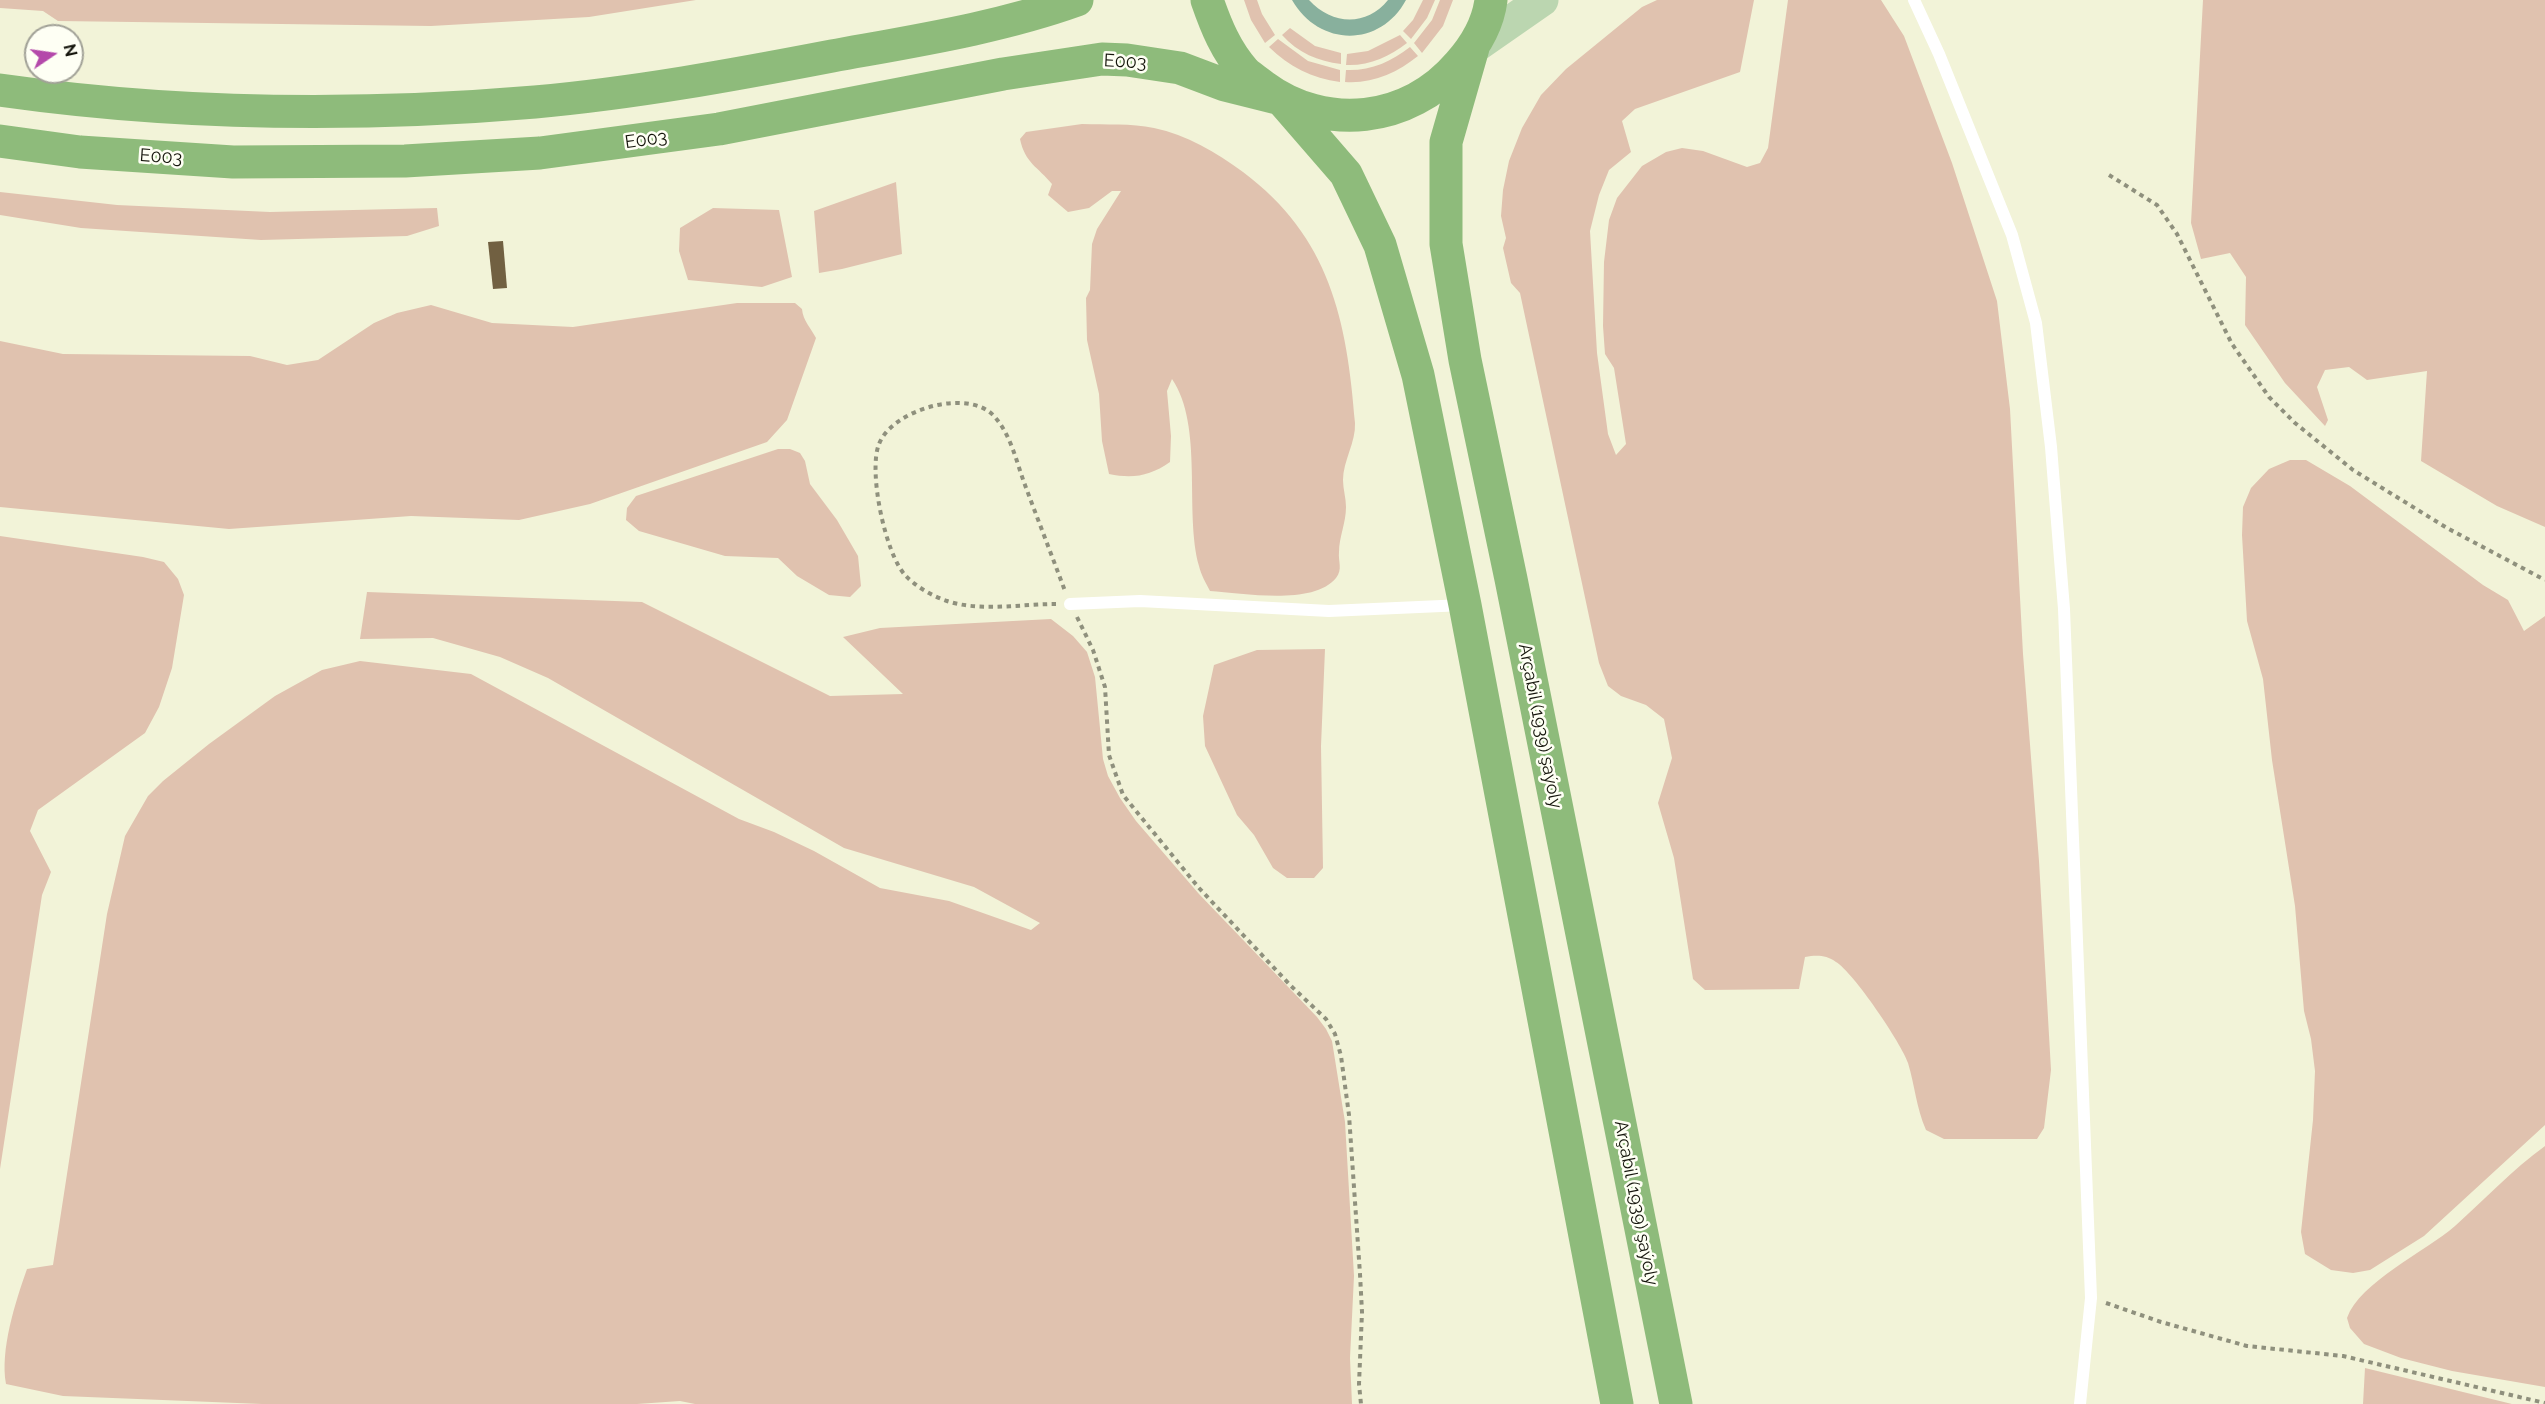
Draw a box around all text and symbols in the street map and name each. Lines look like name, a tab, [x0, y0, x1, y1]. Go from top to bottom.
north arrow	[24, 24, 84, 84]
text: N	[59, 42, 81, 58]
street label: E003	[1103, 50, 1147, 74]
street label: E003	[623, 126, 669, 154]
street label: E003	[139, 145, 183, 169]
street label: Arçabil (1939) şaýoly	[1513, 642, 1567, 810]
street label: Arçabil (1939) şaýoly	[1609, 1119, 1663, 1287]

